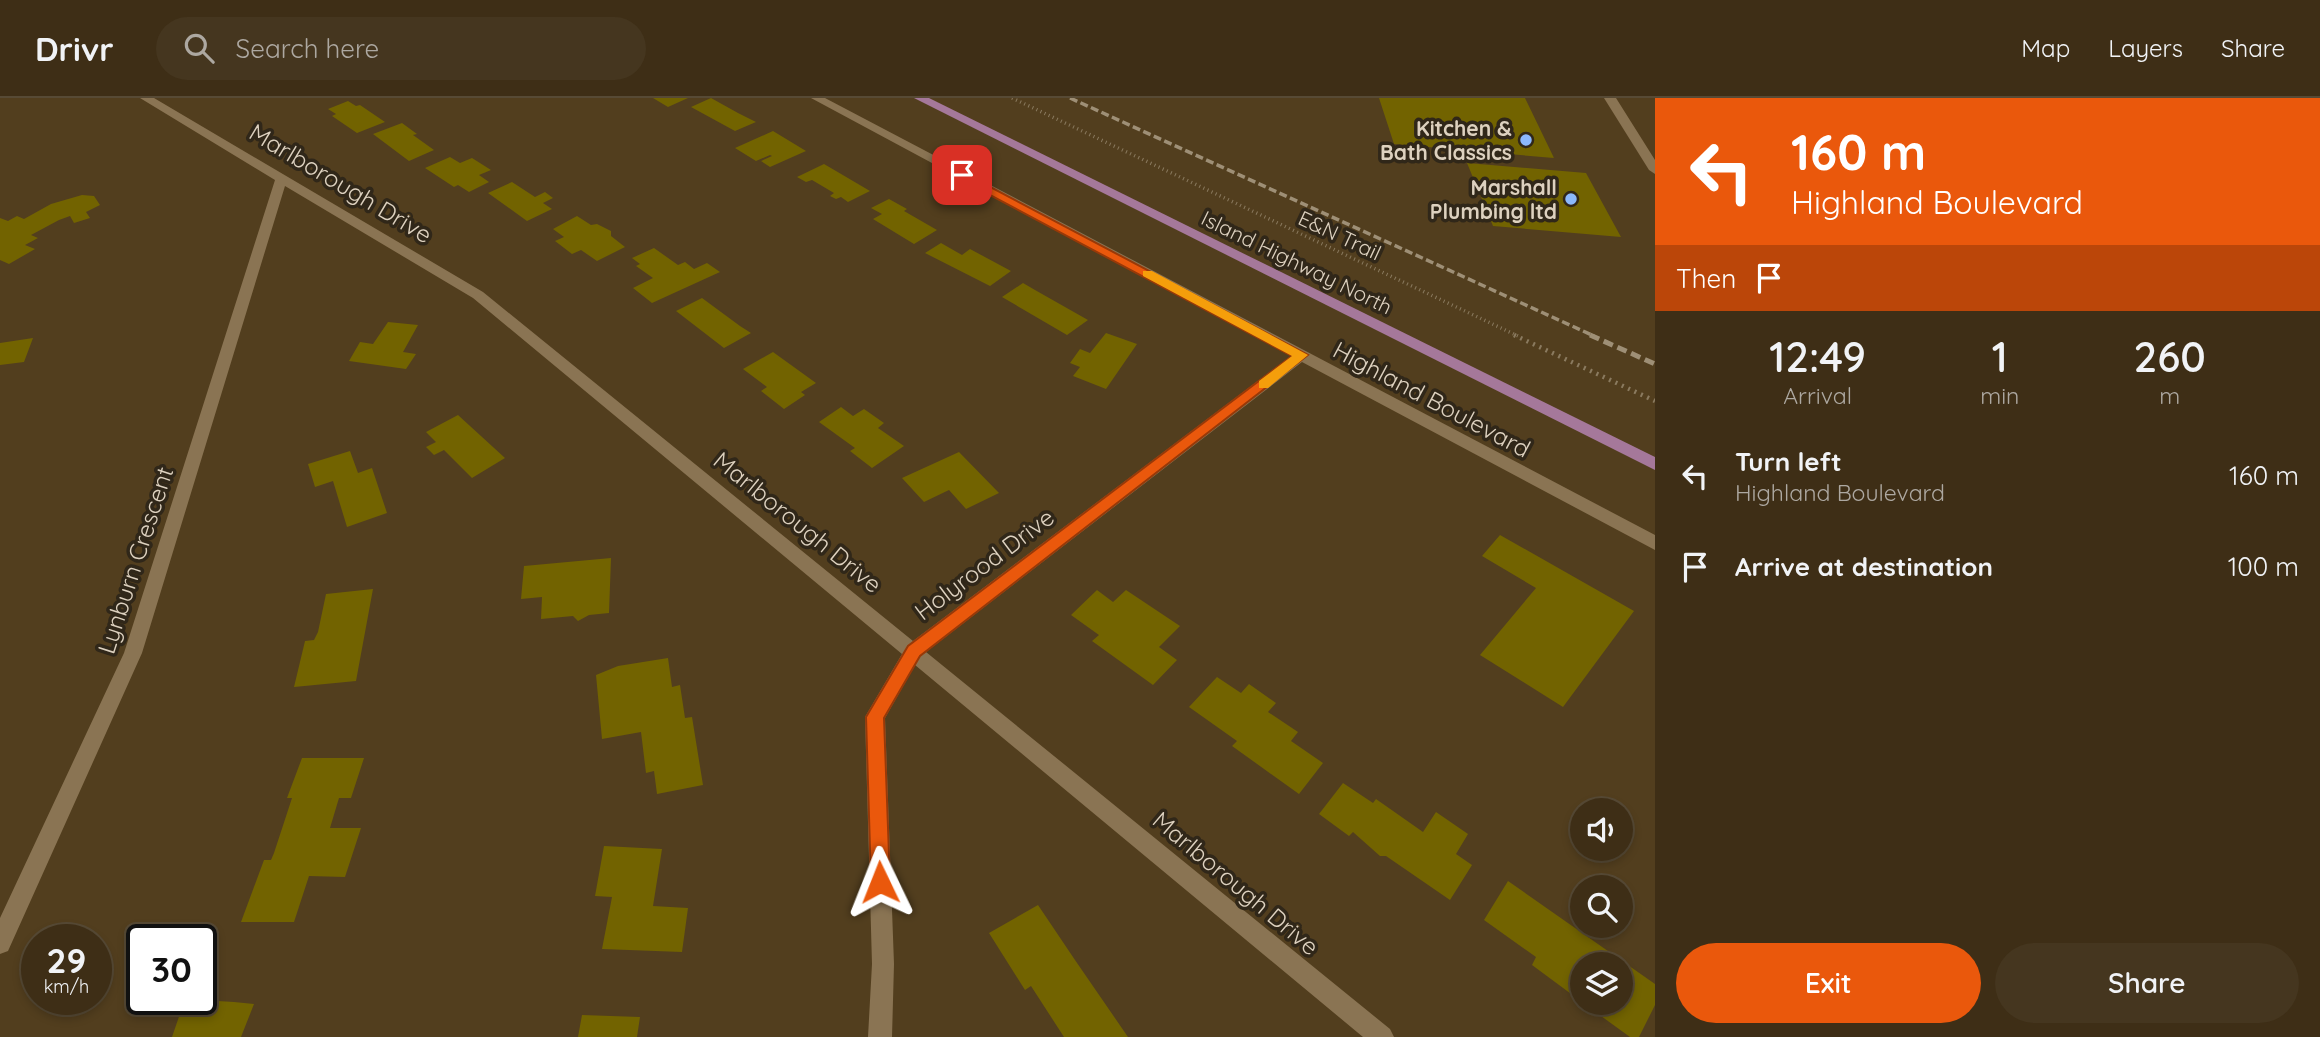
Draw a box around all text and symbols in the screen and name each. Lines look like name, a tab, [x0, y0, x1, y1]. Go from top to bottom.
search box	[156, 17, 646, 80]
text: Drivr	[35, 28, 114, 69]
icon: search	[180, 29, 218, 67]
text: Search here	[236, 32, 379, 65]
text: Map	[2021, 33, 2070, 63]
text: Layers	[2108, 33, 2183, 63]
text: Share	[2221, 33, 2285, 63]
place label: Kitchen & Bath Classics	[1380, 115, 1512, 165]
street label: Marlborough Drive	[244, 117, 438, 249]
text: 160 m	[1791, 121, 1926, 182]
icon: left	[1676, 126, 1767, 217]
marker: Kitchen & Bath Classics	[1518, 132, 1534, 148]
pin	[932, 145, 992, 205]
icon: arrive	[943, 156, 981, 194]
place label: Marshall Plumbing ltd	[1430, 174, 1557, 224]
text: Highland Boulevard	[1791, 182, 2083, 222]
marker: Marshall Plumbing ltd	[1563, 191, 1579, 207]
street label: Island Highway North	[1197, 204, 1397, 320]
street label: E&N Trail	[1294, 205, 1386, 265]
icon: arrive	[1750, 259, 1788, 297]
text: Then	[1676, 262, 1736, 295]
text: 12:49	[1769, 330, 1866, 383]
text: 1	[1992, 330, 2008, 383]
text: 260	[2134, 330, 2206, 383]
street label: Highland Boulevard	[1328, 334, 1536, 464]
text: Arrival	[1783, 381, 1852, 410]
text: min	[1980, 381, 2019, 410]
text: m	[2159, 381, 2180, 410]
street label: Marlborough Drive	[708, 445, 888, 599]
text: Turn left	[1735, 445, 1842, 478]
icon: left	[1676, 457, 1714, 495]
text: 160 m	[2229, 459, 2299, 492]
street label: Lynburn Crescent	[91, 463, 179, 657]
text: Highland Boulevard	[1735, 478, 1945, 507]
street label: Holyrood Drive	[908, 502, 1060, 626]
icon: arrive	[1676, 548, 1714, 586]
text: Arrive at destination	[1735, 550, 1993, 583]
text: 100 m	[2228, 550, 2299, 583]
map controls	[1570, 798, 1633, 1015]
button: sound	[1570, 798, 1633, 861]
street label: Marlborough Drive	[1147, 805, 1325, 961]
position arrow	[843, 845, 917, 919]
button: search	[1570, 875, 1633, 938]
speed limit sign: 30	[126, 924, 217, 1015]
text: 29	[47, 938, 86, 982]
button: Exit	[1676, 943, 1981, 1023]
button: Share	[1995, 943, 2299, 1023]
button: layers	[1570, 952, 1633, 1015]
text: km/h	[44, 975, 89, 998]

